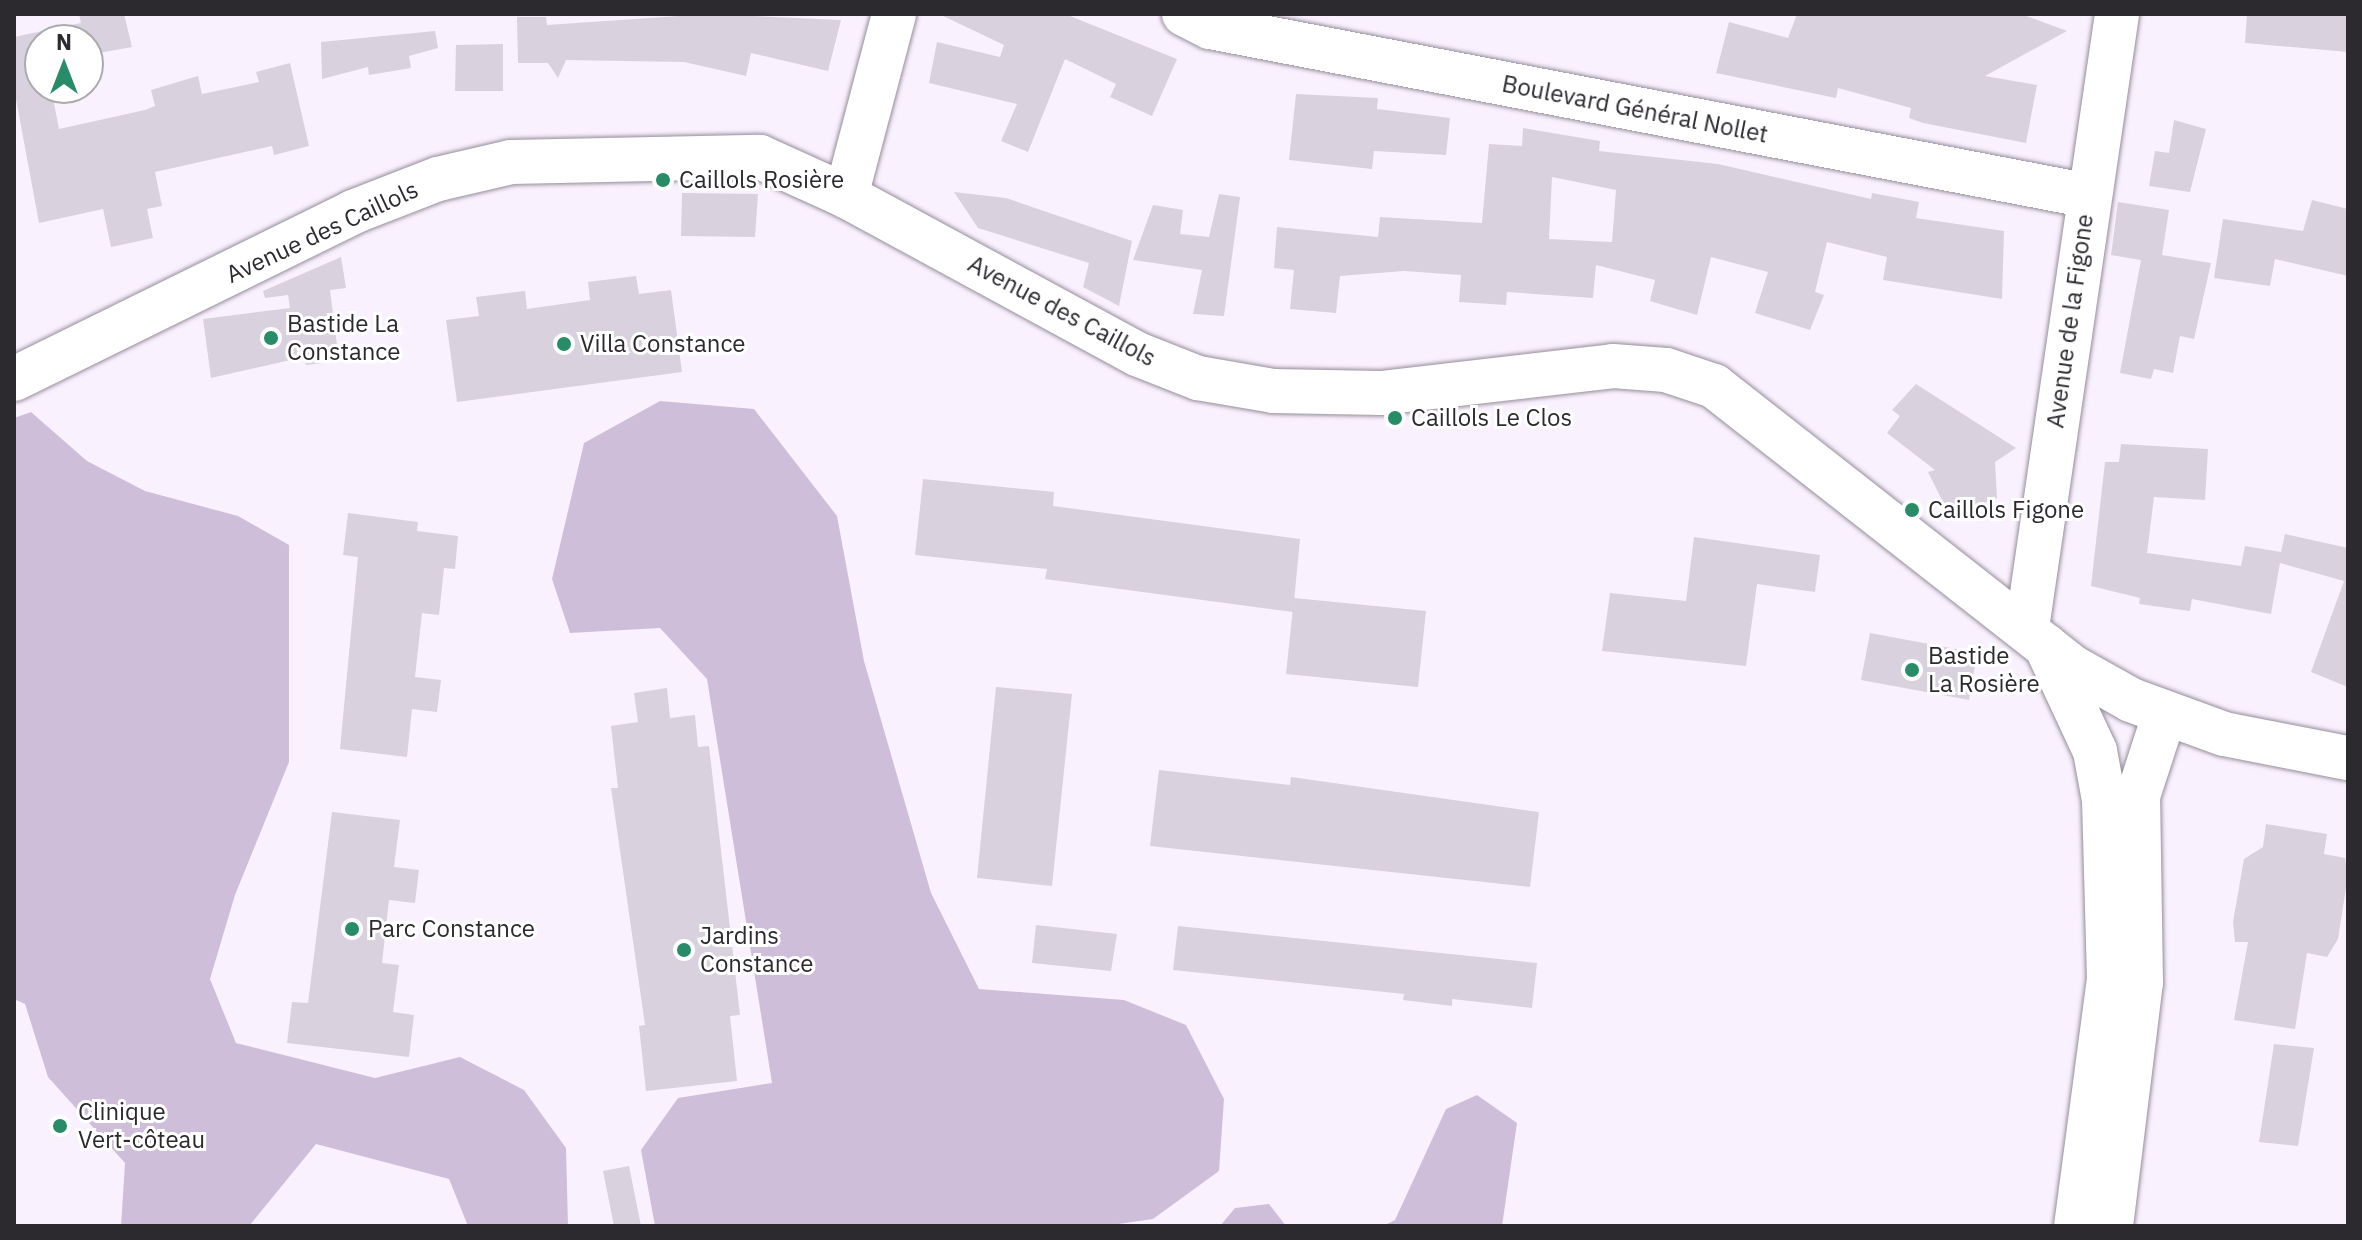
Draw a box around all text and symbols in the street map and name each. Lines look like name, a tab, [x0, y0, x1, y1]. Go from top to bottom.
north arrow	[24, 24, 104, 104]
text: N	[56, 27, 72, 56]
street label: Boulevard Général Nollet	[1500, 69, 1770, 149]
place label: Caillols Rosière	[679, 166, 844, 194]
marker: Caillols Rosière	[654, 171, 672, 189]
street label: Avenue des Caillols	[221, 175, 423, 289]
street label: Avenue de la Figone	[2041, 212, 2099, 430]
street label: Avenue des Caillols	[963, 249, 1161, 373]
place label: Bastide La Constance	[287, 310, 400, 366]
marker: Bastide La Constance	[262, 329, 280, 347]
place label: Villa Constance	[580, 330, 746, 358]
marker: Villa Constance	[555, 335, 573, 353]
place label: Caillols Le Clos	[1411, 404, 1572, 432]
marker: Caillols Le Clos	[1386, 409, 1404, 427]
place label: Caillols Figone	[1928, 496, 2084, 524]
marker: Caillols Figone	[1903, 501, 1921, 519]
place label: Bastide La Rosière	[1928, 642, 2040, 698]
marker: Bastide La Rosière	[1903, 661, 1921, 679]
place label: Parc Constance	[368, 915, 535, 943]
marker: Parc Constance	[343, 920, 361, 938]
place label: Jardins Constance	[700, 922, 813, 978]
marker: Jardins Constance	[675, 941, 693, 959]
place label: Clinique Vert-côteau	[78, 1098, 205, 1154]
marker: Clinique Vert-côteau	[49, 1115, 71, 1137]

